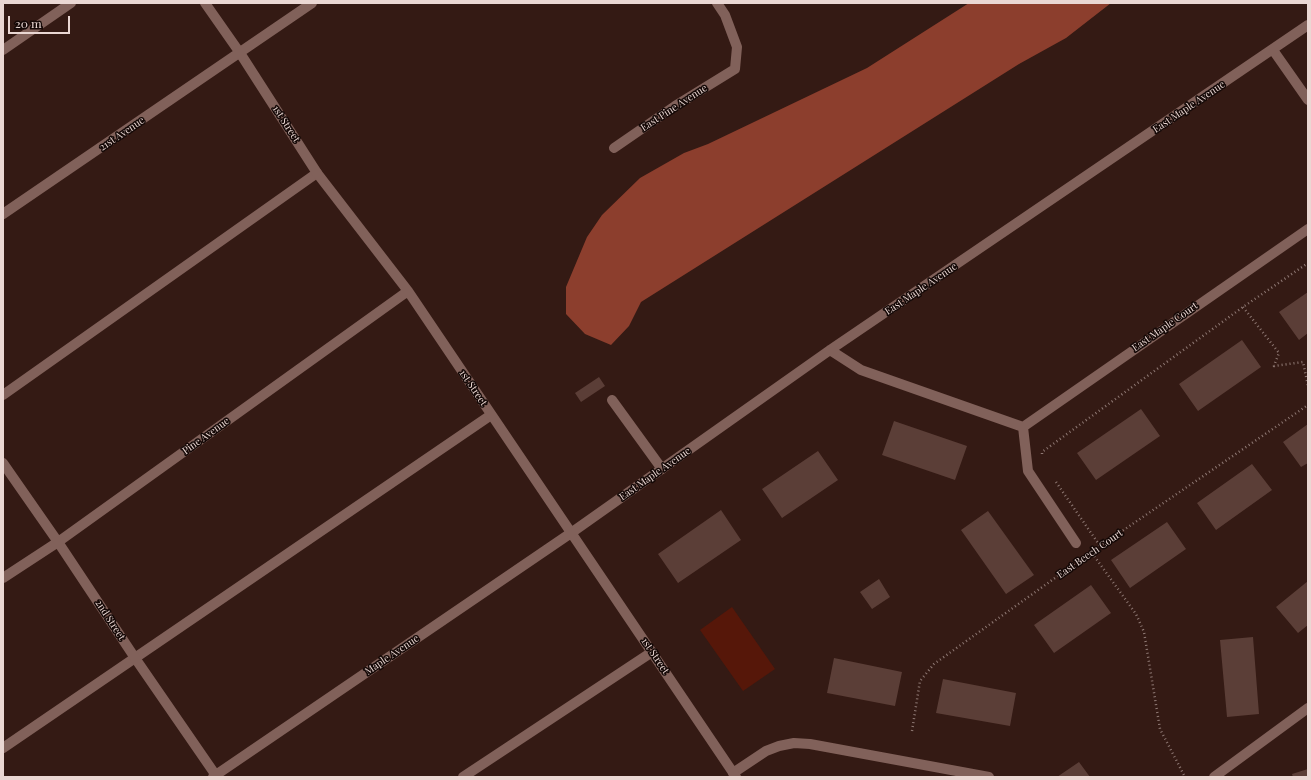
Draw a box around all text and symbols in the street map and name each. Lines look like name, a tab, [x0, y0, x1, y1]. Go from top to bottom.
scale bar	[10, 8, 72, 34]
text: 20 m	[15, 15, 42, 31]
street label: East Maple Avenue	[1151, 78, 1227, 136]
street label: East Pine Avenue	[638, 82, 710, 134]
street label: 1st Street	[270, 104, 302, 144]
street label: 21st Avenue	[97, 114, 147, 154]
street label: East Maple Avenue	[883, 260, 959, 318]
street label: East Maple Court	[1130, 300, 1200, 354]
street label: 1st Street	[457, 368, 489, 408]
street label: Pine Avenue	[180, 415, 232, 457]
street label: East Maple Avenue	[617, 445, 693, 503]
street label: East Beech Court	[1055, 527, 1125, 581]
street label: 2nd Street	[92, 597, 128, 643]
street label: Maple Avenue	[363, 632, 421, 678]
street label: 1st Street	[639, 636, 671, 676]

